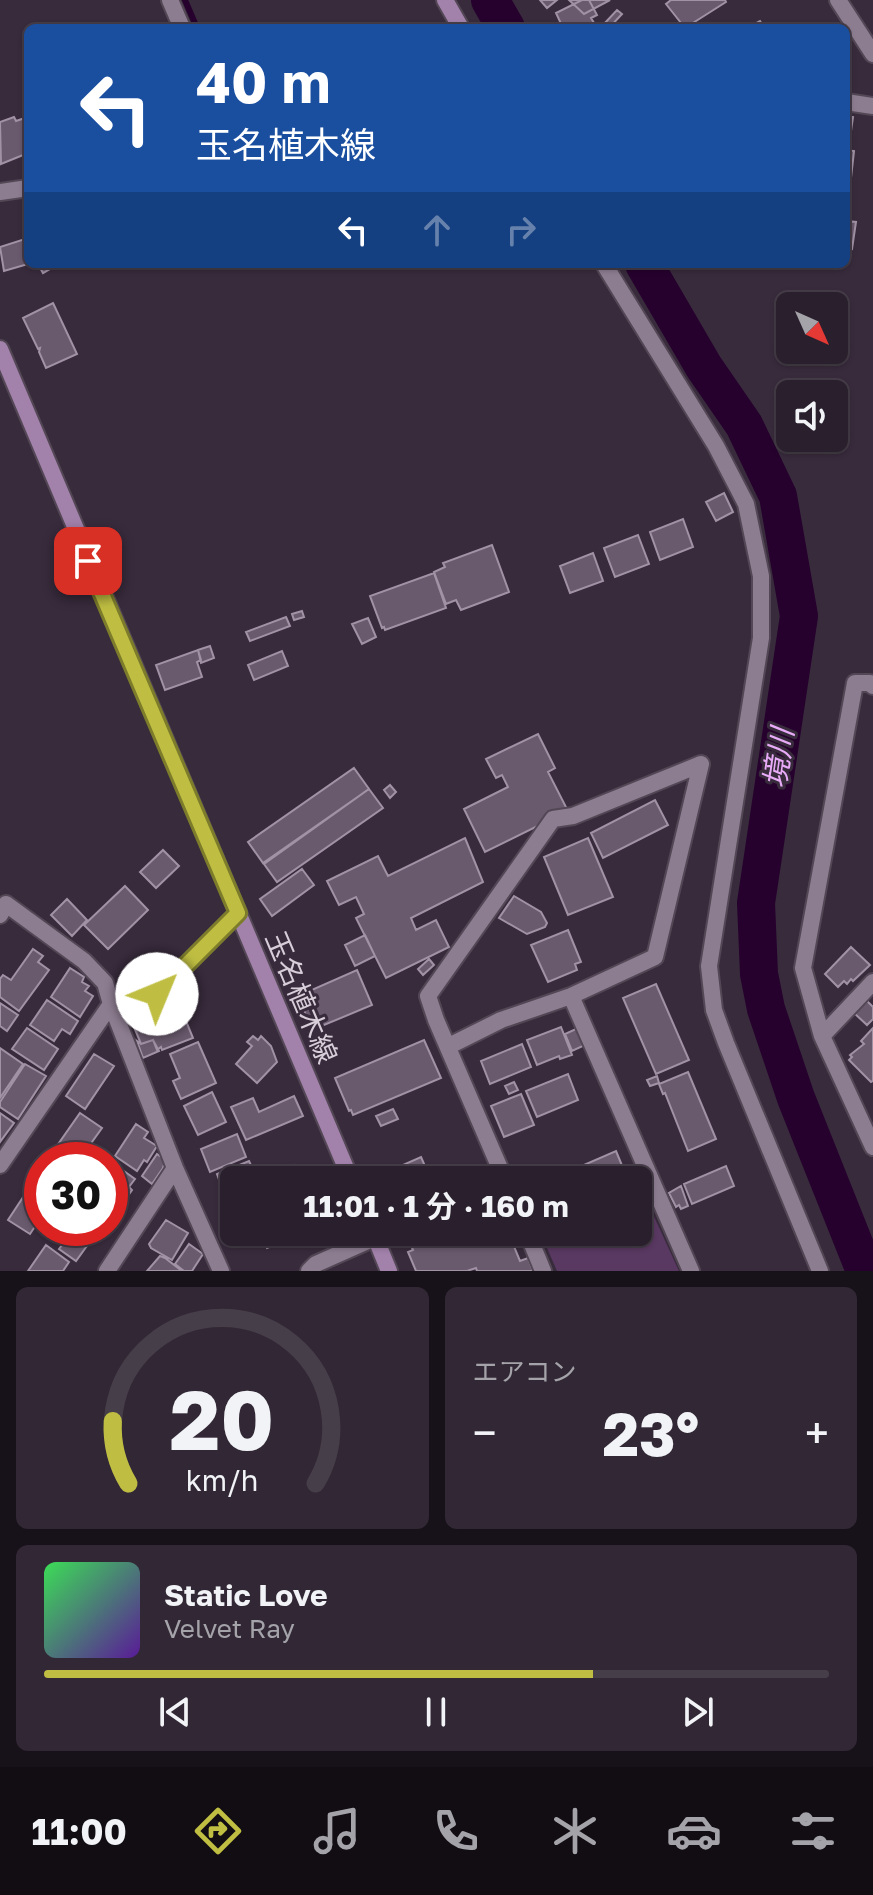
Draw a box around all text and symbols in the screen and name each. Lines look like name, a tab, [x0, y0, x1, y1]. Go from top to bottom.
text: 40 m	[196, 48, 330, 115]
icon: left	[64, 56, 168, 160]
text: 玉名植木線	[196, 123, 376, 166]
icon: left	[331, 208, 375, 252]
icon: ahead	[415, 208, 459, 252]
icon: right	[499, 208, 543, 252]
north arrow	[776, 292, 848, 364]
map controls	[776, 292, 848, 452]
button: sound	[776, 380, 848, 452]
pin	[54, 527, 122, 595]
icon: arrive	[66, 539, 110, 583]
water label: 境川	[756, 723, 800, 790]
street label: 玉名植木線	[259, 926, 345, 1068]
position arrow	[115, 952, 199, 1036]
speed limit sign: 30	[24, 1142, 128, 1246]
text: 11:01 · 1 分 · 160 m	[303, 1188, 569, 1224]
text: エアコン	[473, 1356, 577, 1387]
text: 20	[170, 1368, 275, 1468]
text: 23°	[602, 1397, 699, 1469]
text: −	[473, 1406, 497, 1459]
text: +	[805, 1406, 829, 1459]
text: km/h	[186, 1463, 259, 1497]
text: Static Love	[164, 1577, 328, 1613]
text: Velvet Ray	[164, 1613, 295, 1644]
icon: previous	[153, 1690, 197, 1734]
icon: pause	[414, 1690, 458, 1734]
icon: next	[676, 1690, 720, 1734]
icon: directions	[190, 1803, 246, 1859]
icon: music	[309, 1803, 365, 1859]
icon: phone	[428, 1803, 484, 1859]
icon: climate	[547, 1803, 603, 1859]
icon: car	[666, 1803, 722, 1859]
icon: filters	[785, 1803, 841, 1859]
text: 11:00	[32, 1810, 127, 1853]

